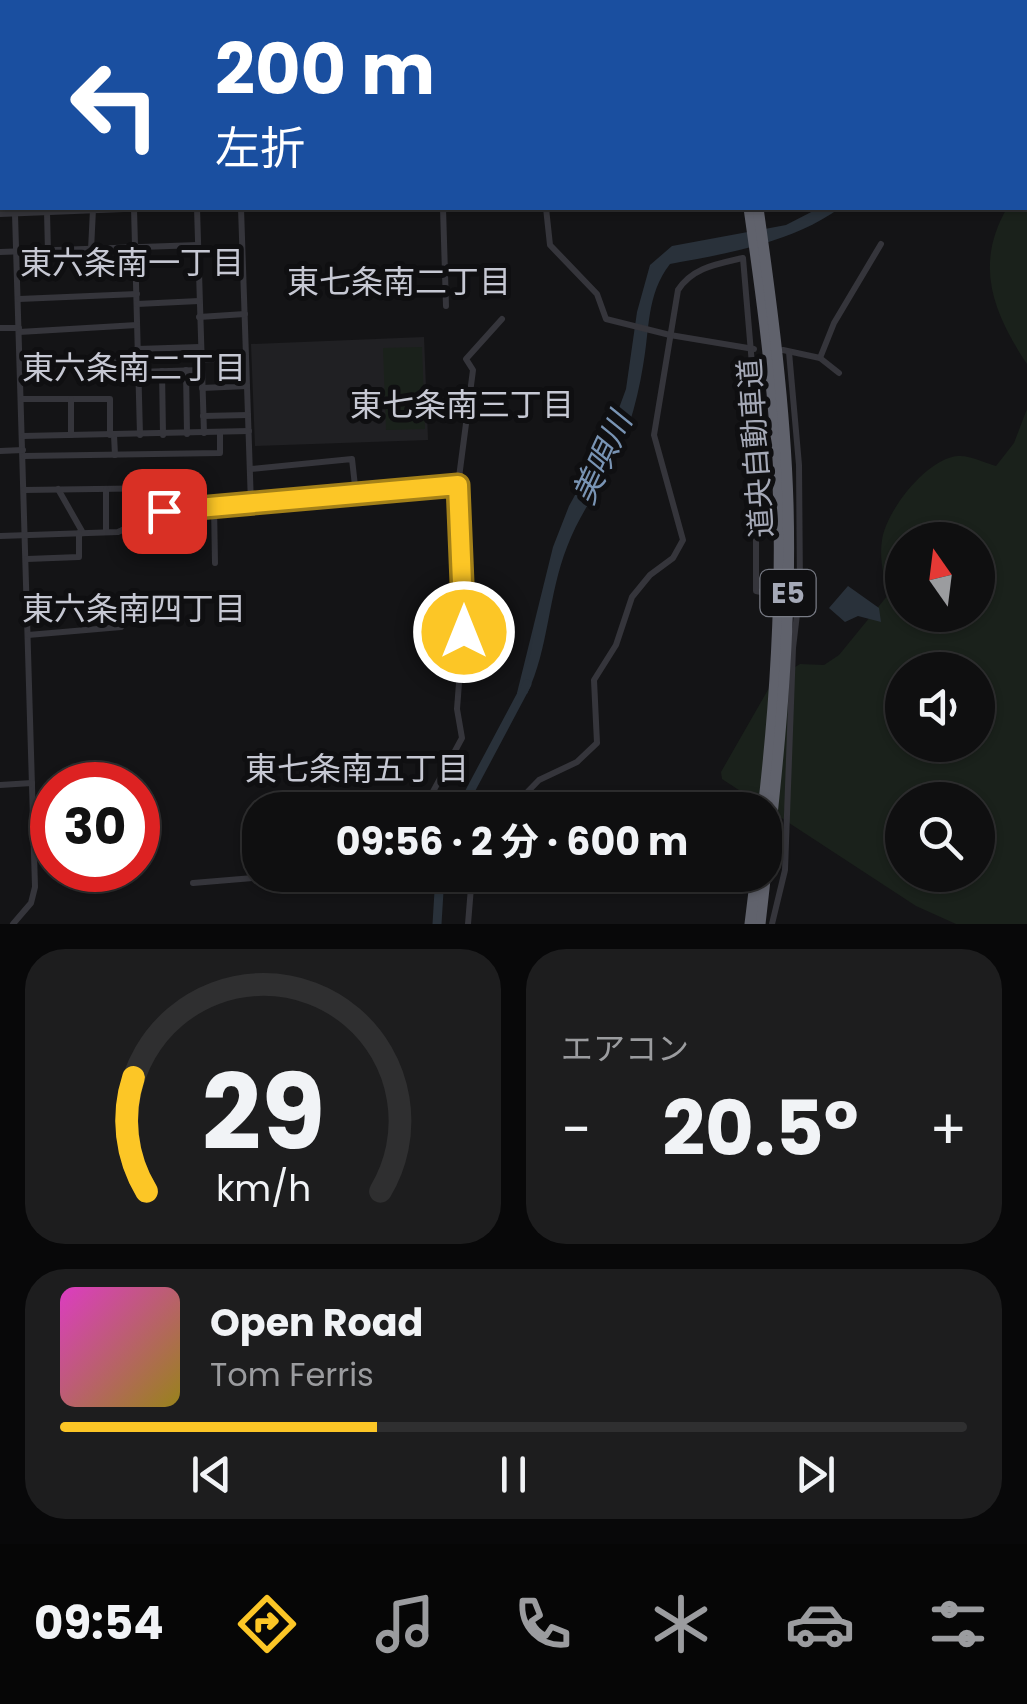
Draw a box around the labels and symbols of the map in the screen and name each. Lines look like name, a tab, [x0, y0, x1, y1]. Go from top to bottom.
district label: 東六条南一丁目	[20, 240, 244, 285]
district label: 東七条南二丁目	[287, 259, 511, 304]
district label: 東六条南二丁目	[22, 345, 246, 390]
street label: 道央自動車道	[728, 357, 783, 539]
district label: 東七条南三丁目	[350, 382, 574, 427]
water label: 美唄川	[561, 402, 643, 511]
pin	[122, 469, 207, 554]
north arrow	[885, 522, 995, 632]
road number: E5	[760, 570, 816, 616]
position arrow	[412, 580, 516, 684]
district label: 東六条南四丁目	[22, 586, 246, 631]
district label: 東七条南五丁目	[245, 746, 469, 791]
speed limit sign: 30	[30, 762, 160, 892]

